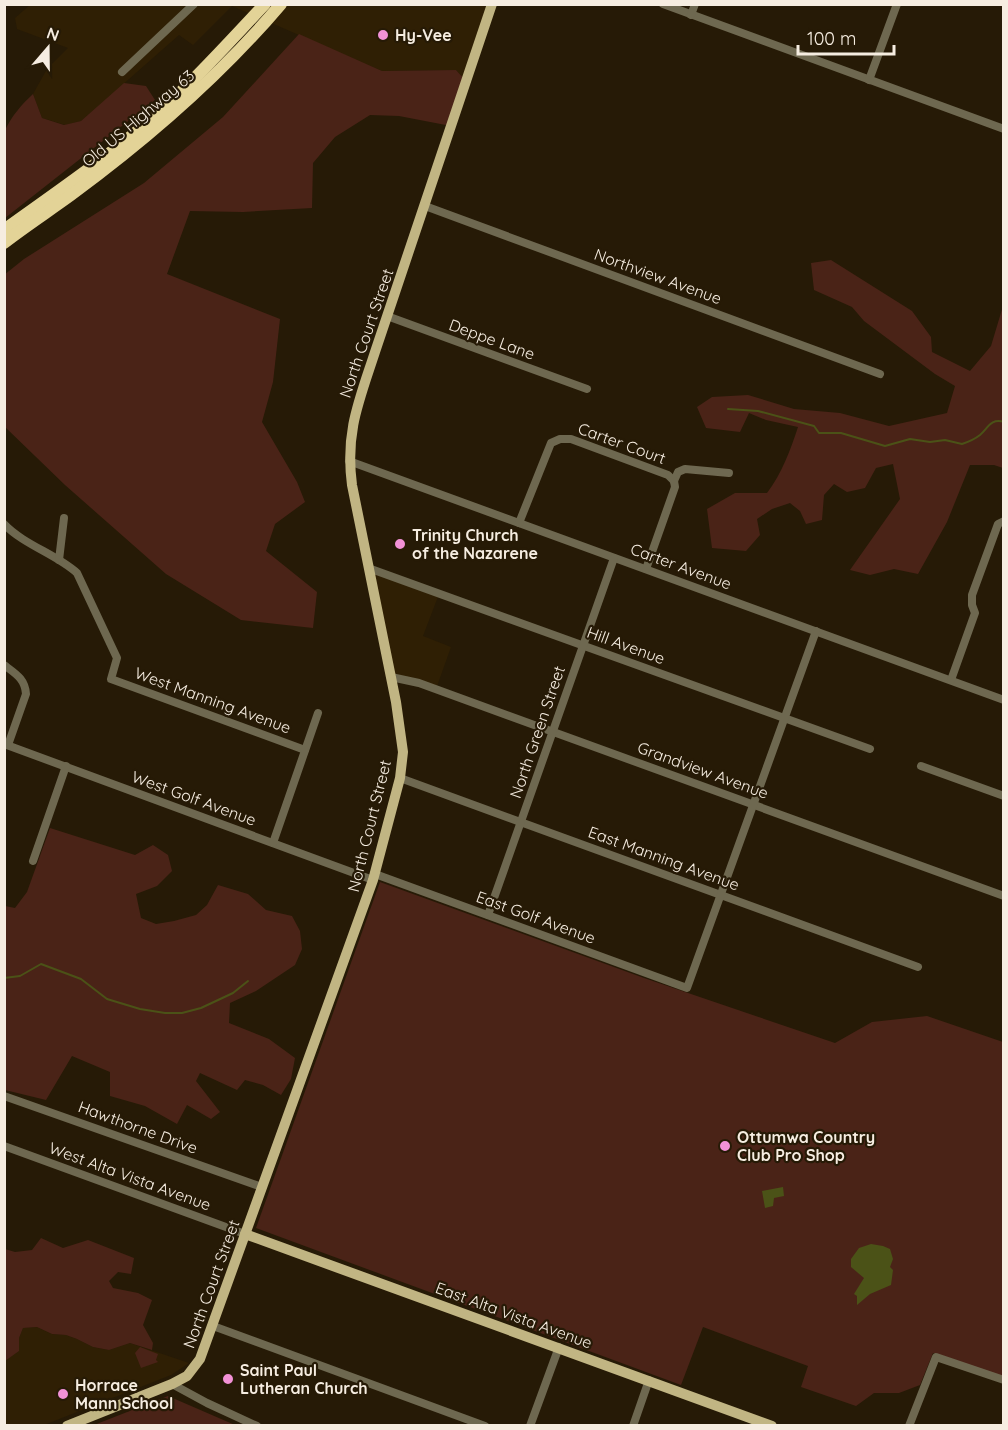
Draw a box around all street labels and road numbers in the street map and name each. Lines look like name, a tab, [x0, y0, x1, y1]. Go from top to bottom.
street label: Old US Highway 63	[78, 65, 198, 171]
street label: Northview Avenue	[592, 244, 724, 308]
street label: North Court Street	[335, 266, 397, 400]
street label: Deppe Lane	[446, 314, 538, 364]
street label: Carter Court	[575, 418, 669, 468]
street label: Carter Avenue	[628, 538, 734, 594]
street label: Hill Avenue	[584, 622, 668, 668]
street label: West Manning Avenue	[132, 662, 294, 738]
street label: North Green Street	[505, 663, 569, 801]
street label: Grandview Avenue	[635, 737, 771, 803]
street label: North Court Street	[343, 758, 395, 894]
street label: West Golf Avenue	[129, 766, 259, 830]
street label: East Manning Avenue	[586, 821, 742, 895]
street label: East Golf Avenue	[474, 886, 598, 948]
street label: Hawthorne Drive	[76, 1096, 200, 1158]
street label: West Alta Vista Avenue	[46, 1137, 214, 1215]
street label: North Court Street	[178, 1217, 244, 1351]
street label: East Alta Vista Avenue	[433, 1277, 595, 1353]

